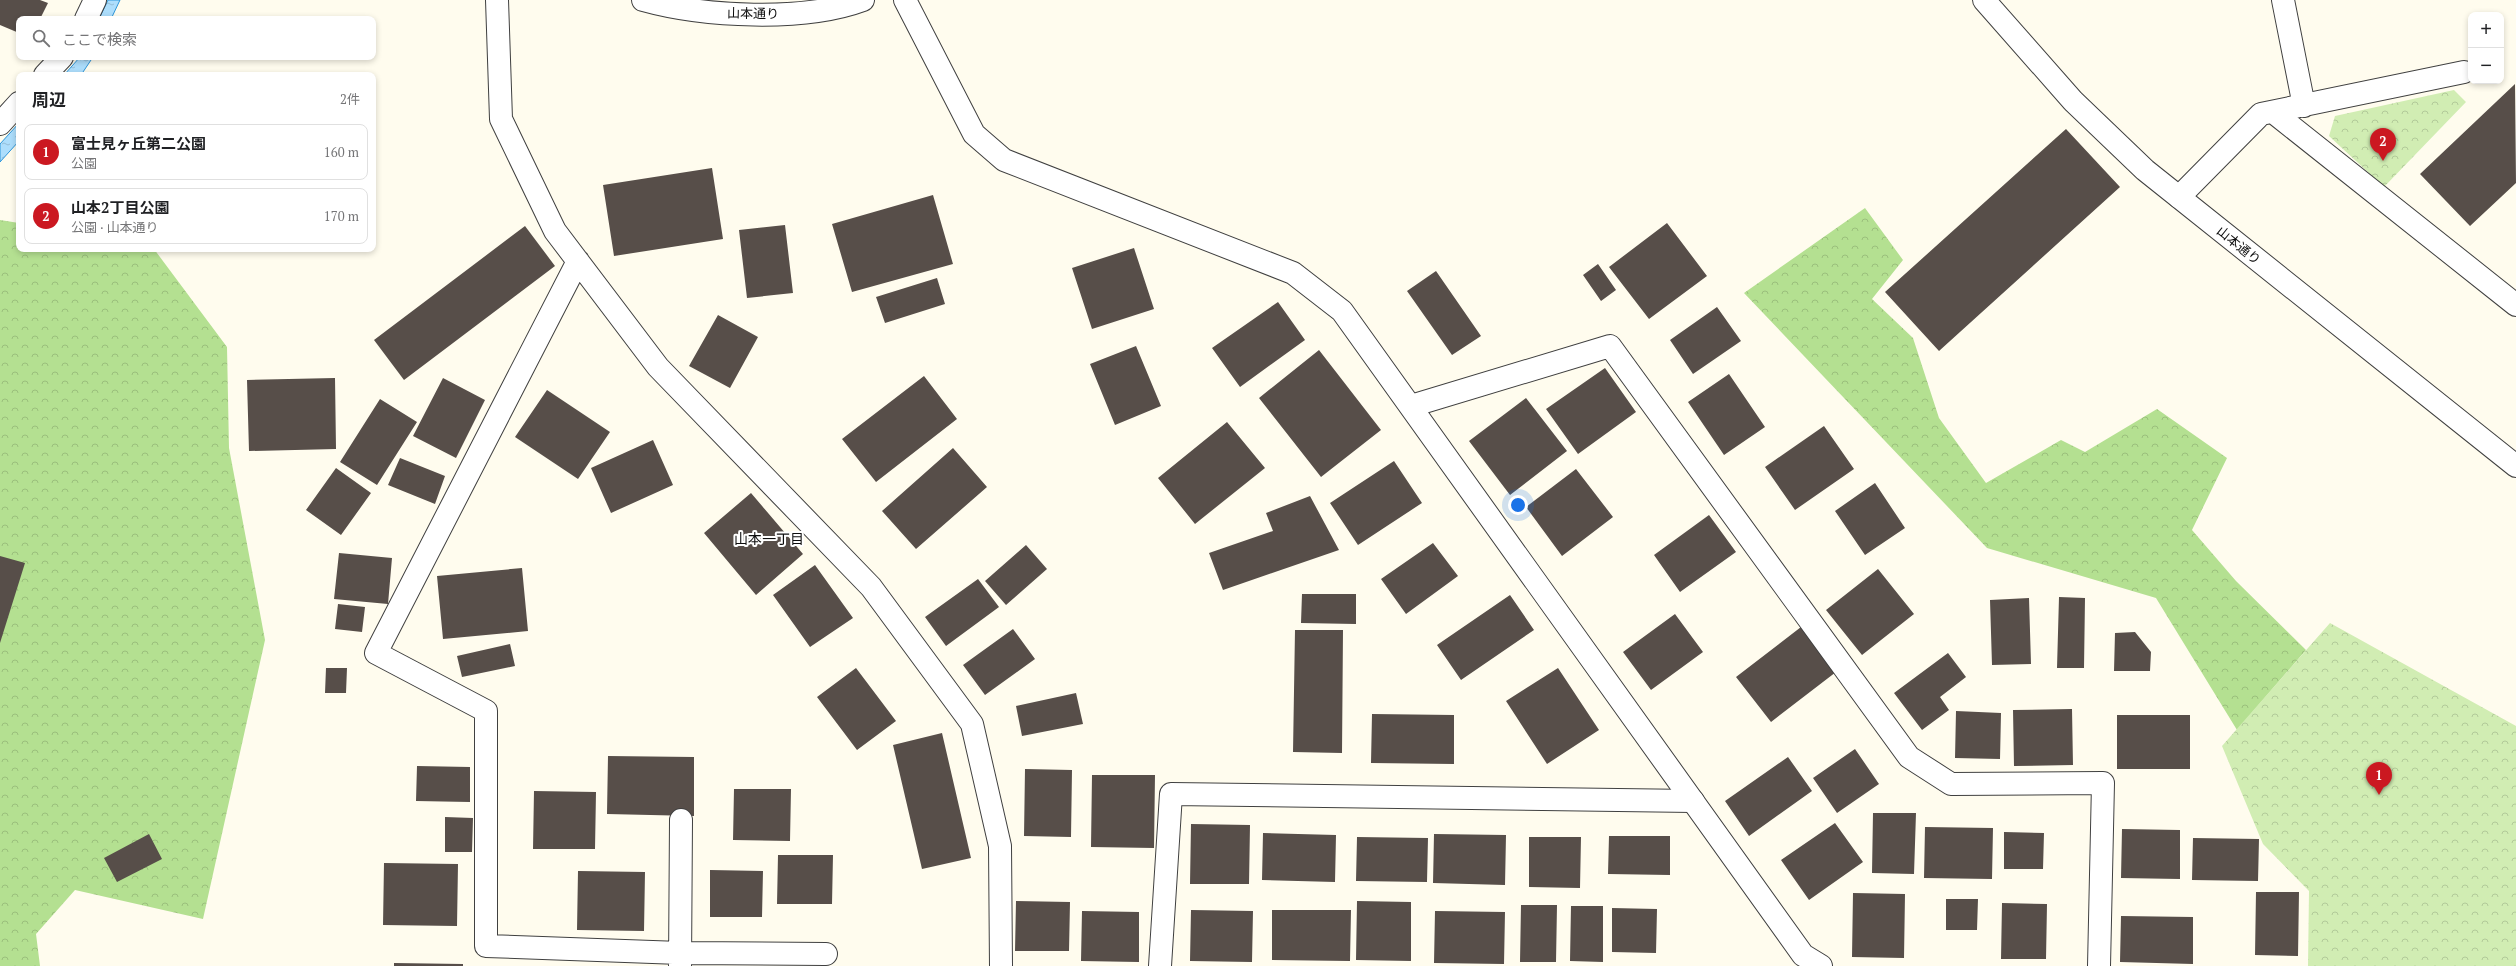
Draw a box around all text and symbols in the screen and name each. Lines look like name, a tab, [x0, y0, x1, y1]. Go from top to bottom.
street label: 山本通り	[727, 4, 779, 22]
map controls	[2468, 12, 2504, 84]
button: +	[2468, 12, 2504, 48]
search box	[16, 16, 376, 60]
icon: search	[30, 27, 52, 49]
text: ここで検索	[62, 29, 137, 49]
button: −	[2468, 48, 2504, 84]
text: 周辺	[32, 88, 66, 111]
text: 2件	[340, 90, 360, 108]
pin: 2	[2370, 128, 2396, 161]
text: 富士見ヶ丘第二公園	[71, 133, 206, 153]
text: 1	[42, 143, 50, 161]
text: 160 m	[324, 143, 359, 161]
text: 公園	[71, 154, 97, 172]
text: 山本2丁目公園	[71, 197, 169, 217]
text: 2	[42, 207, 50, 225]
text: 170 m	[324, 207, 359, 225]
text: 公園 · 山本通り	[71, 218, 158, 236]
street label: 山本通り	[2213, 222, 2265, 268]
your location	[1508, 495, 1528, 515]
district label: 山本一丁目	[734, 529, 804, 548]
pin: 1	[2366, 762, 2392, 795]

